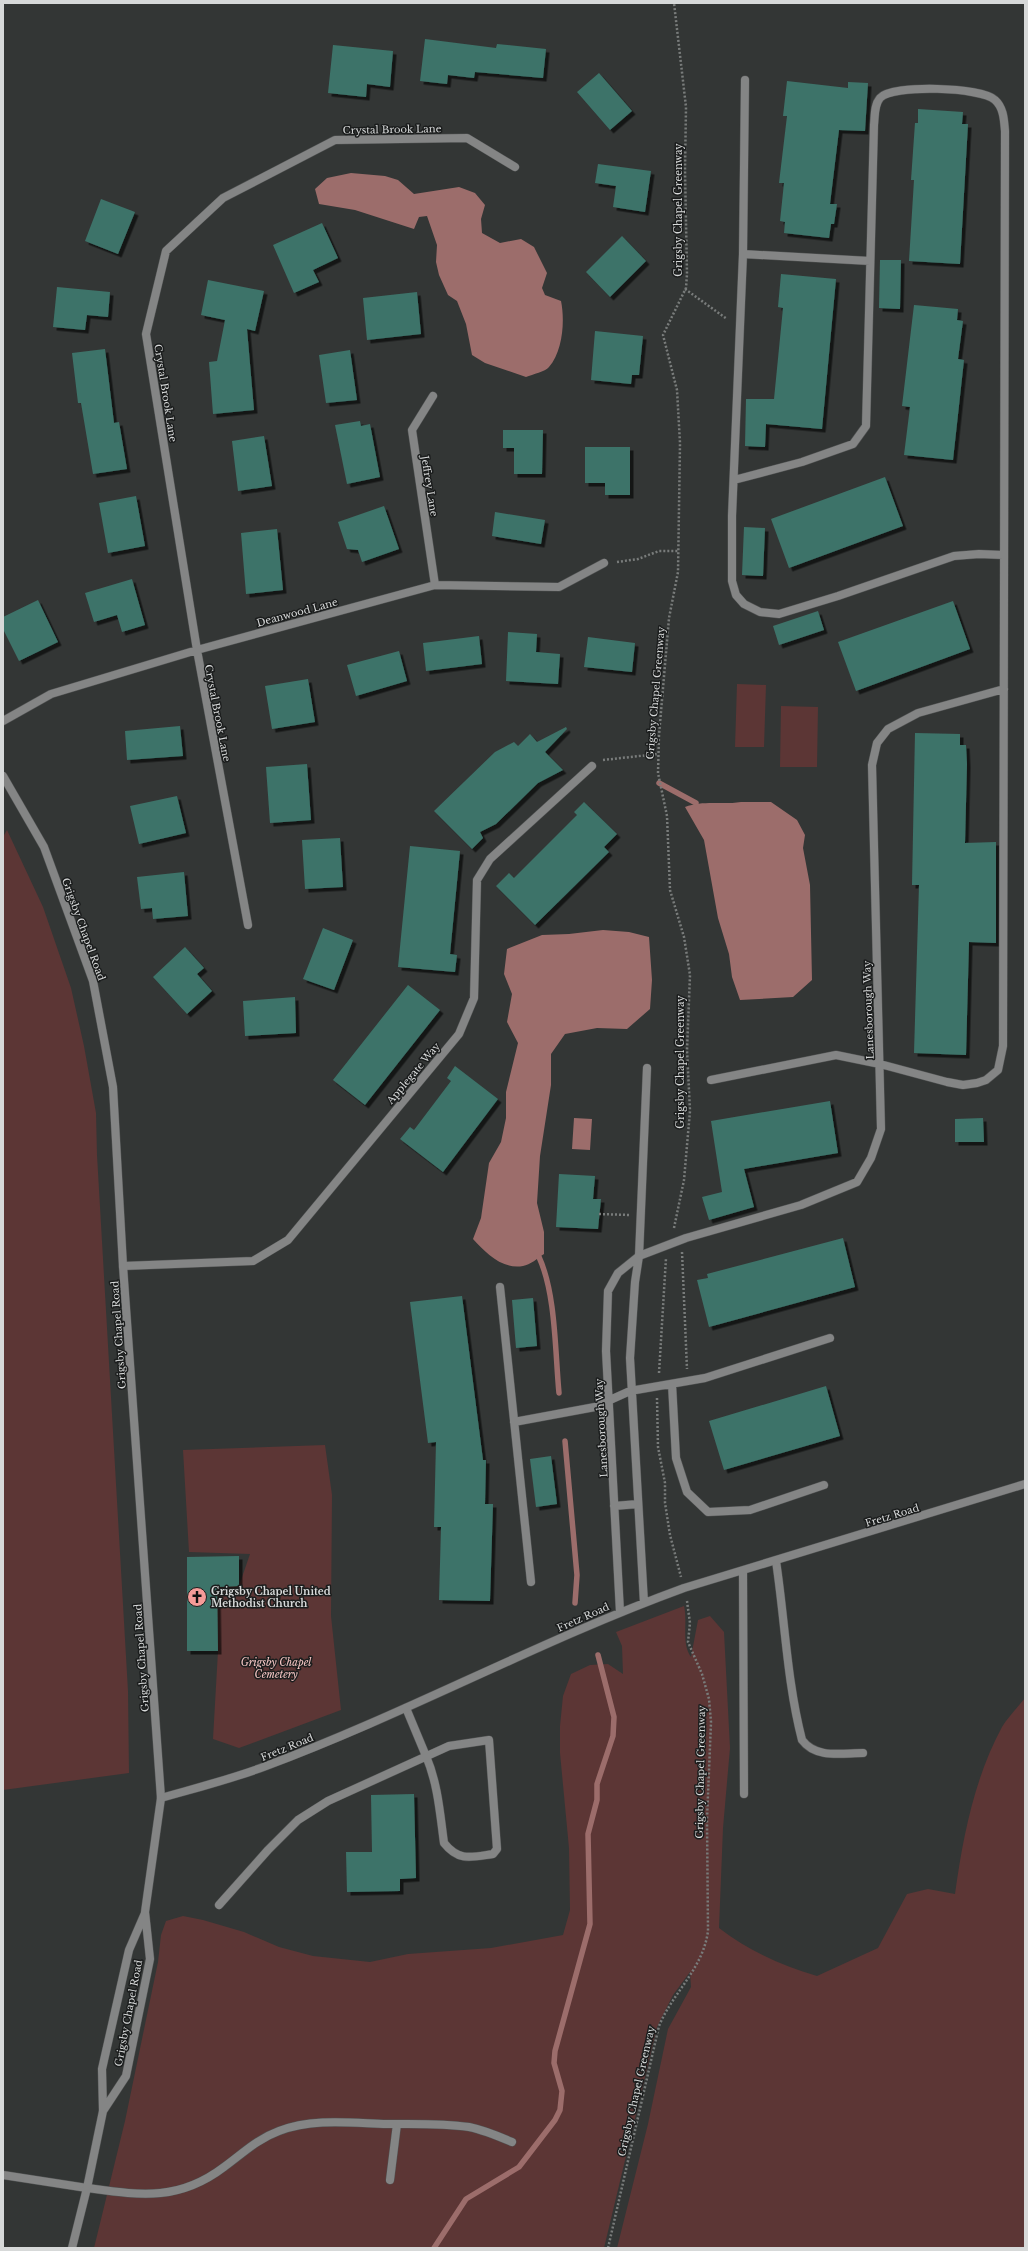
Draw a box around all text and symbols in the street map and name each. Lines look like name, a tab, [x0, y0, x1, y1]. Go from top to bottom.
street label: Crystal Brook Lane	[343, 122, 442, 137]
street label: Grigsby Chapel Greenway	[672, 143, 685, 277]
street label: Crystal Brook Lane	[151, 343, 180, 443]
street label: Jeffrey Lane	[418, 453, 441, 518]
street label: Deanwood Lane	[255, 595, 339, 630]
street label: Grigsby Chapel Greenway	[643, 625, 668, 760]
street label: Crystal Brook Lane	[202, 663, 233, 763]
street label: Grigsby Chapel Road	[59, 876, 108, 983]
street label: Lanesborough Way	[860, 960, 877, 1060]
street label: Grigsby Chapel Greenway	[674, 995, 687, 1129]
street label: Applegate Way	[383, 1039, 443, 1108]
street label: Grigsby Chapel Road	[108, 1280, 129, 1389]
street label: Lanesborough Way	[592, 1378, 611, 1478]
street label: Fretz Road	[864, 1501, 921, 1530]
place label: Grigsby Chapel United Methodist Church	[211, 1585, 331, 1610]
church icon: Grigsby Chapel United Methodist Church	[186, 1586, 208, 1608]
street label: Fretz Road	[555, 1600, 612, 1635]
street label: Grigsby Chapel Road	[131, 1603, 152, 1712]
park label: Grigsby Chapel Cemetery	[241, 1656, 312, 1681]
street label: Grigsby Chapel Greenway	[693, 1705, 708, 1839]
street label: Fretz Road	[259, 1731, 316, 1764]
street label: Grigsby Chapel Road	[112, 1958, 145, 2068]
street label: Grigsby Chapel Greenway	[615, 2024, 658, 2158]

